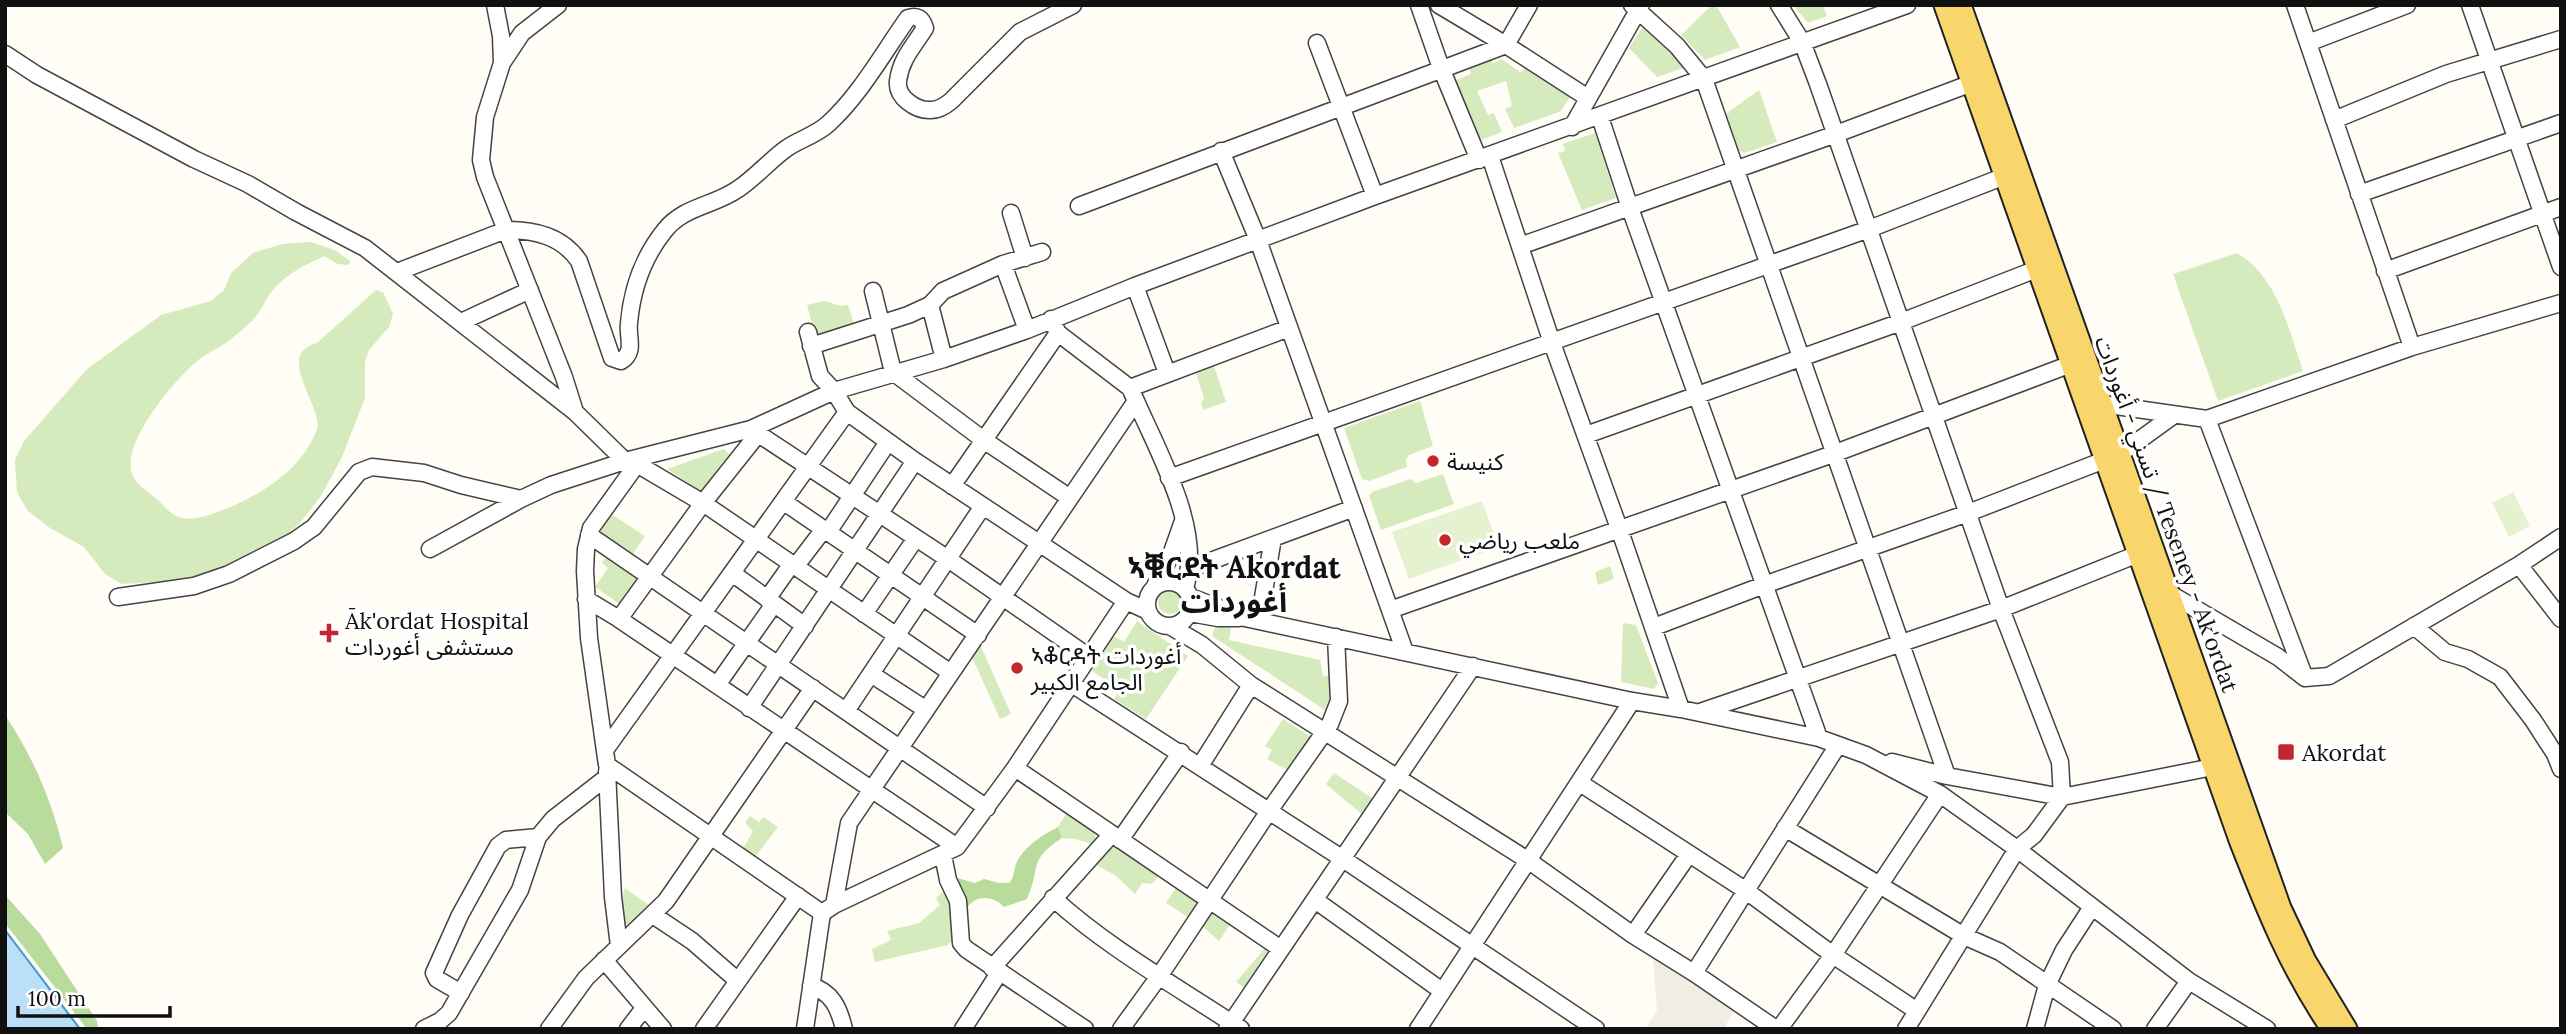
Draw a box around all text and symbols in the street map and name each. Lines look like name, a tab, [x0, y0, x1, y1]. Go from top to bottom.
street label: تسني - أغوردات / Teseney - Ak'ordat	[2086, 332, 2245, 697]
place label: كنيسة	[1447, 447, 1504, 476]
marker: كنيسة	[1425, 453, 1441, 469]
place label: ملعب رياضي	[1459, 526, 1580, 558]
marker: ملعب رياضي	[1437, 532, 1453, 548]
district label: ኣቑርደት Akordat أغوردات	[1128, 548, 1341, 620]
place label: Āk'ordat Hospital مستشفى أغوردات	[344, 606, 529, 661]
marker: Āk'ordat Hospital مستشفى أغوردات	[319, 623, 339, 643]
place label: ኣቆርዳት أغوردات الجامع الكبير	[1030, 641, 1182, 699]
marker: ኣቆርዳት أغوردات الجامع الكبير	[1009, 660, 1025, 676]
place label: Akordat	[2301, 738, 2386, 767]
marker: Akordat	[2276, 742, 2296, 762]
scale bar	[18, 974, 170, 1018]
text: 100 m	[28, 985, 86, 1012]

